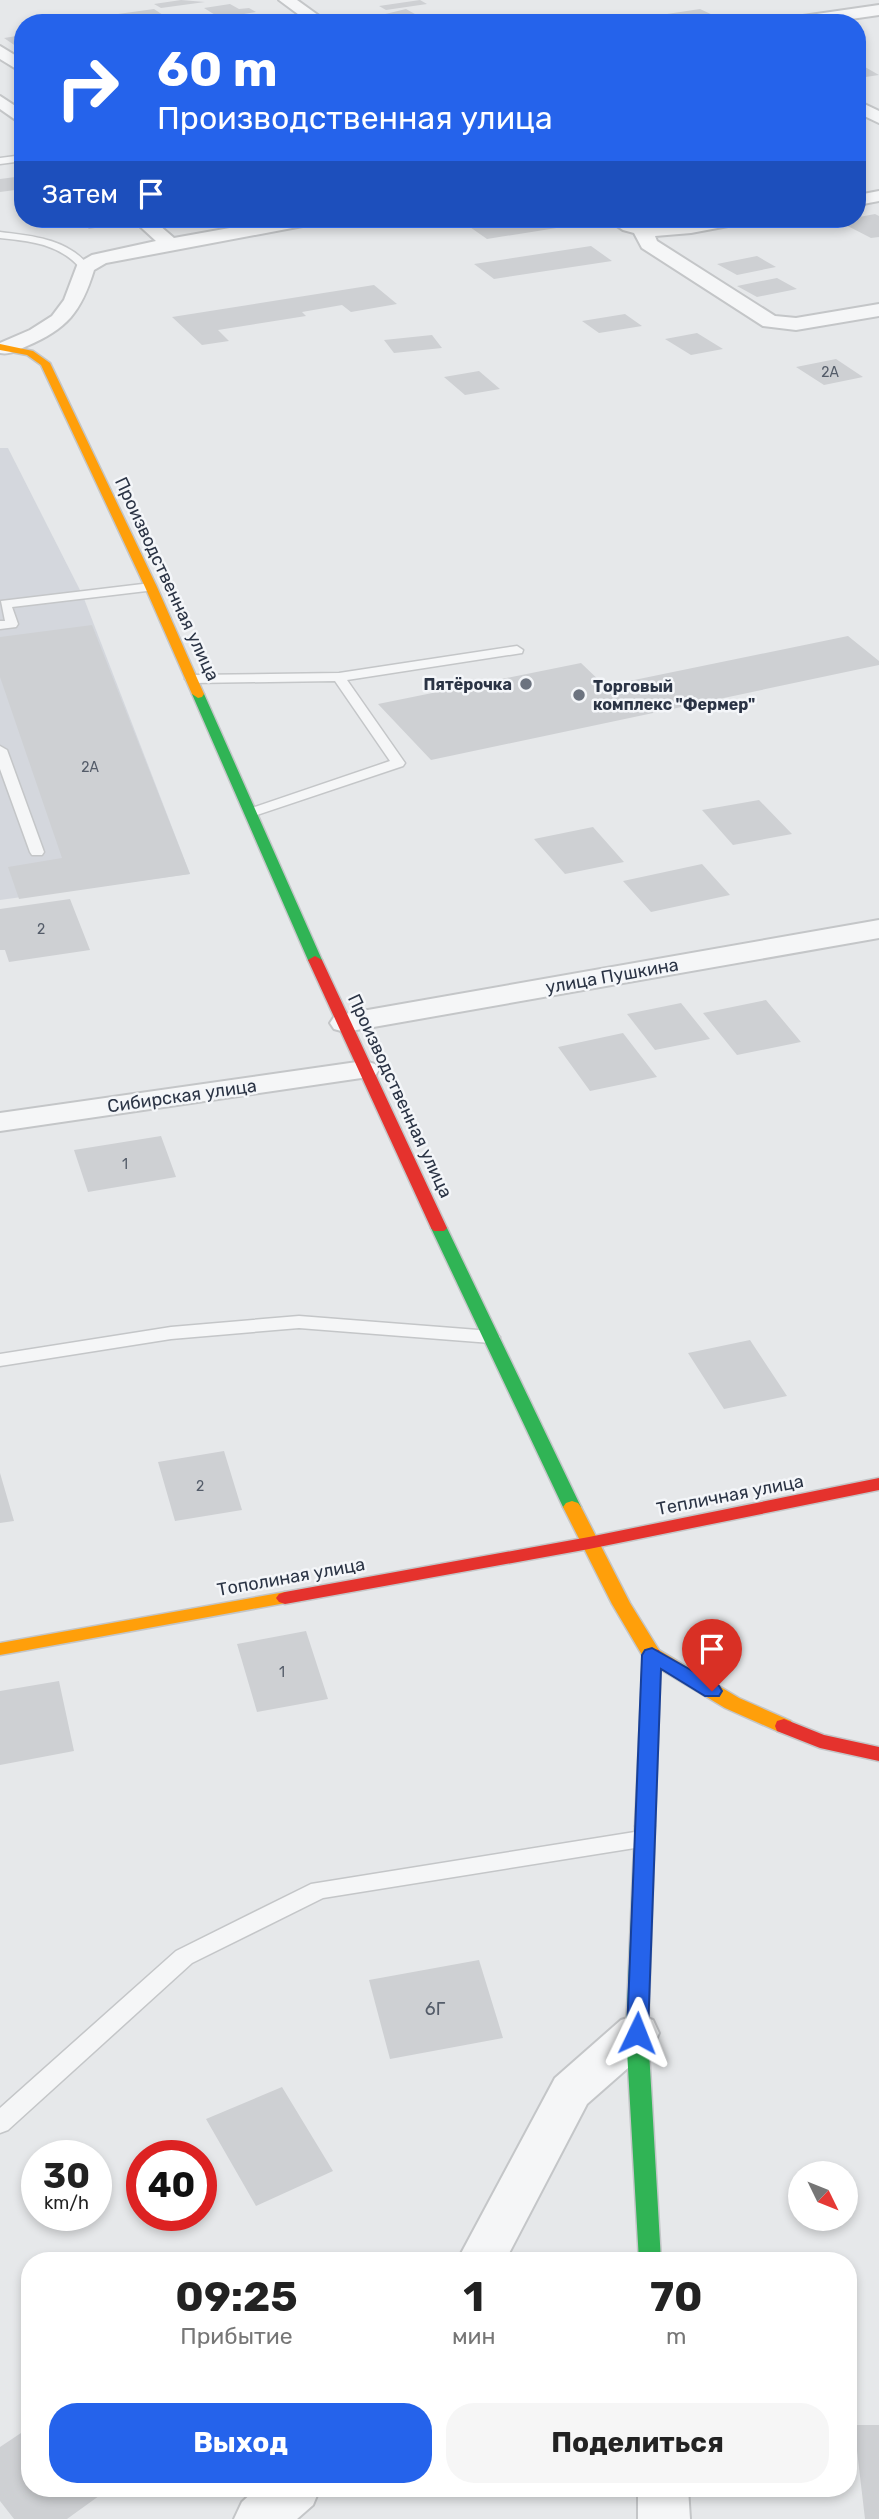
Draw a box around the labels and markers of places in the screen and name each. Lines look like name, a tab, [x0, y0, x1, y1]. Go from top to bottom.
place label: Пятёрочка	[423, 675, 512, 694]
marker: Пятёрочка	[518, 676, 534, 692]
place label: Торговый комплекс "Фермер"	[593, 677, 755, 714]
marker: Торговый комплекс "Фермер"	[571, 687, 587, 703]
pin	[682, 1619, 742, 1691]

